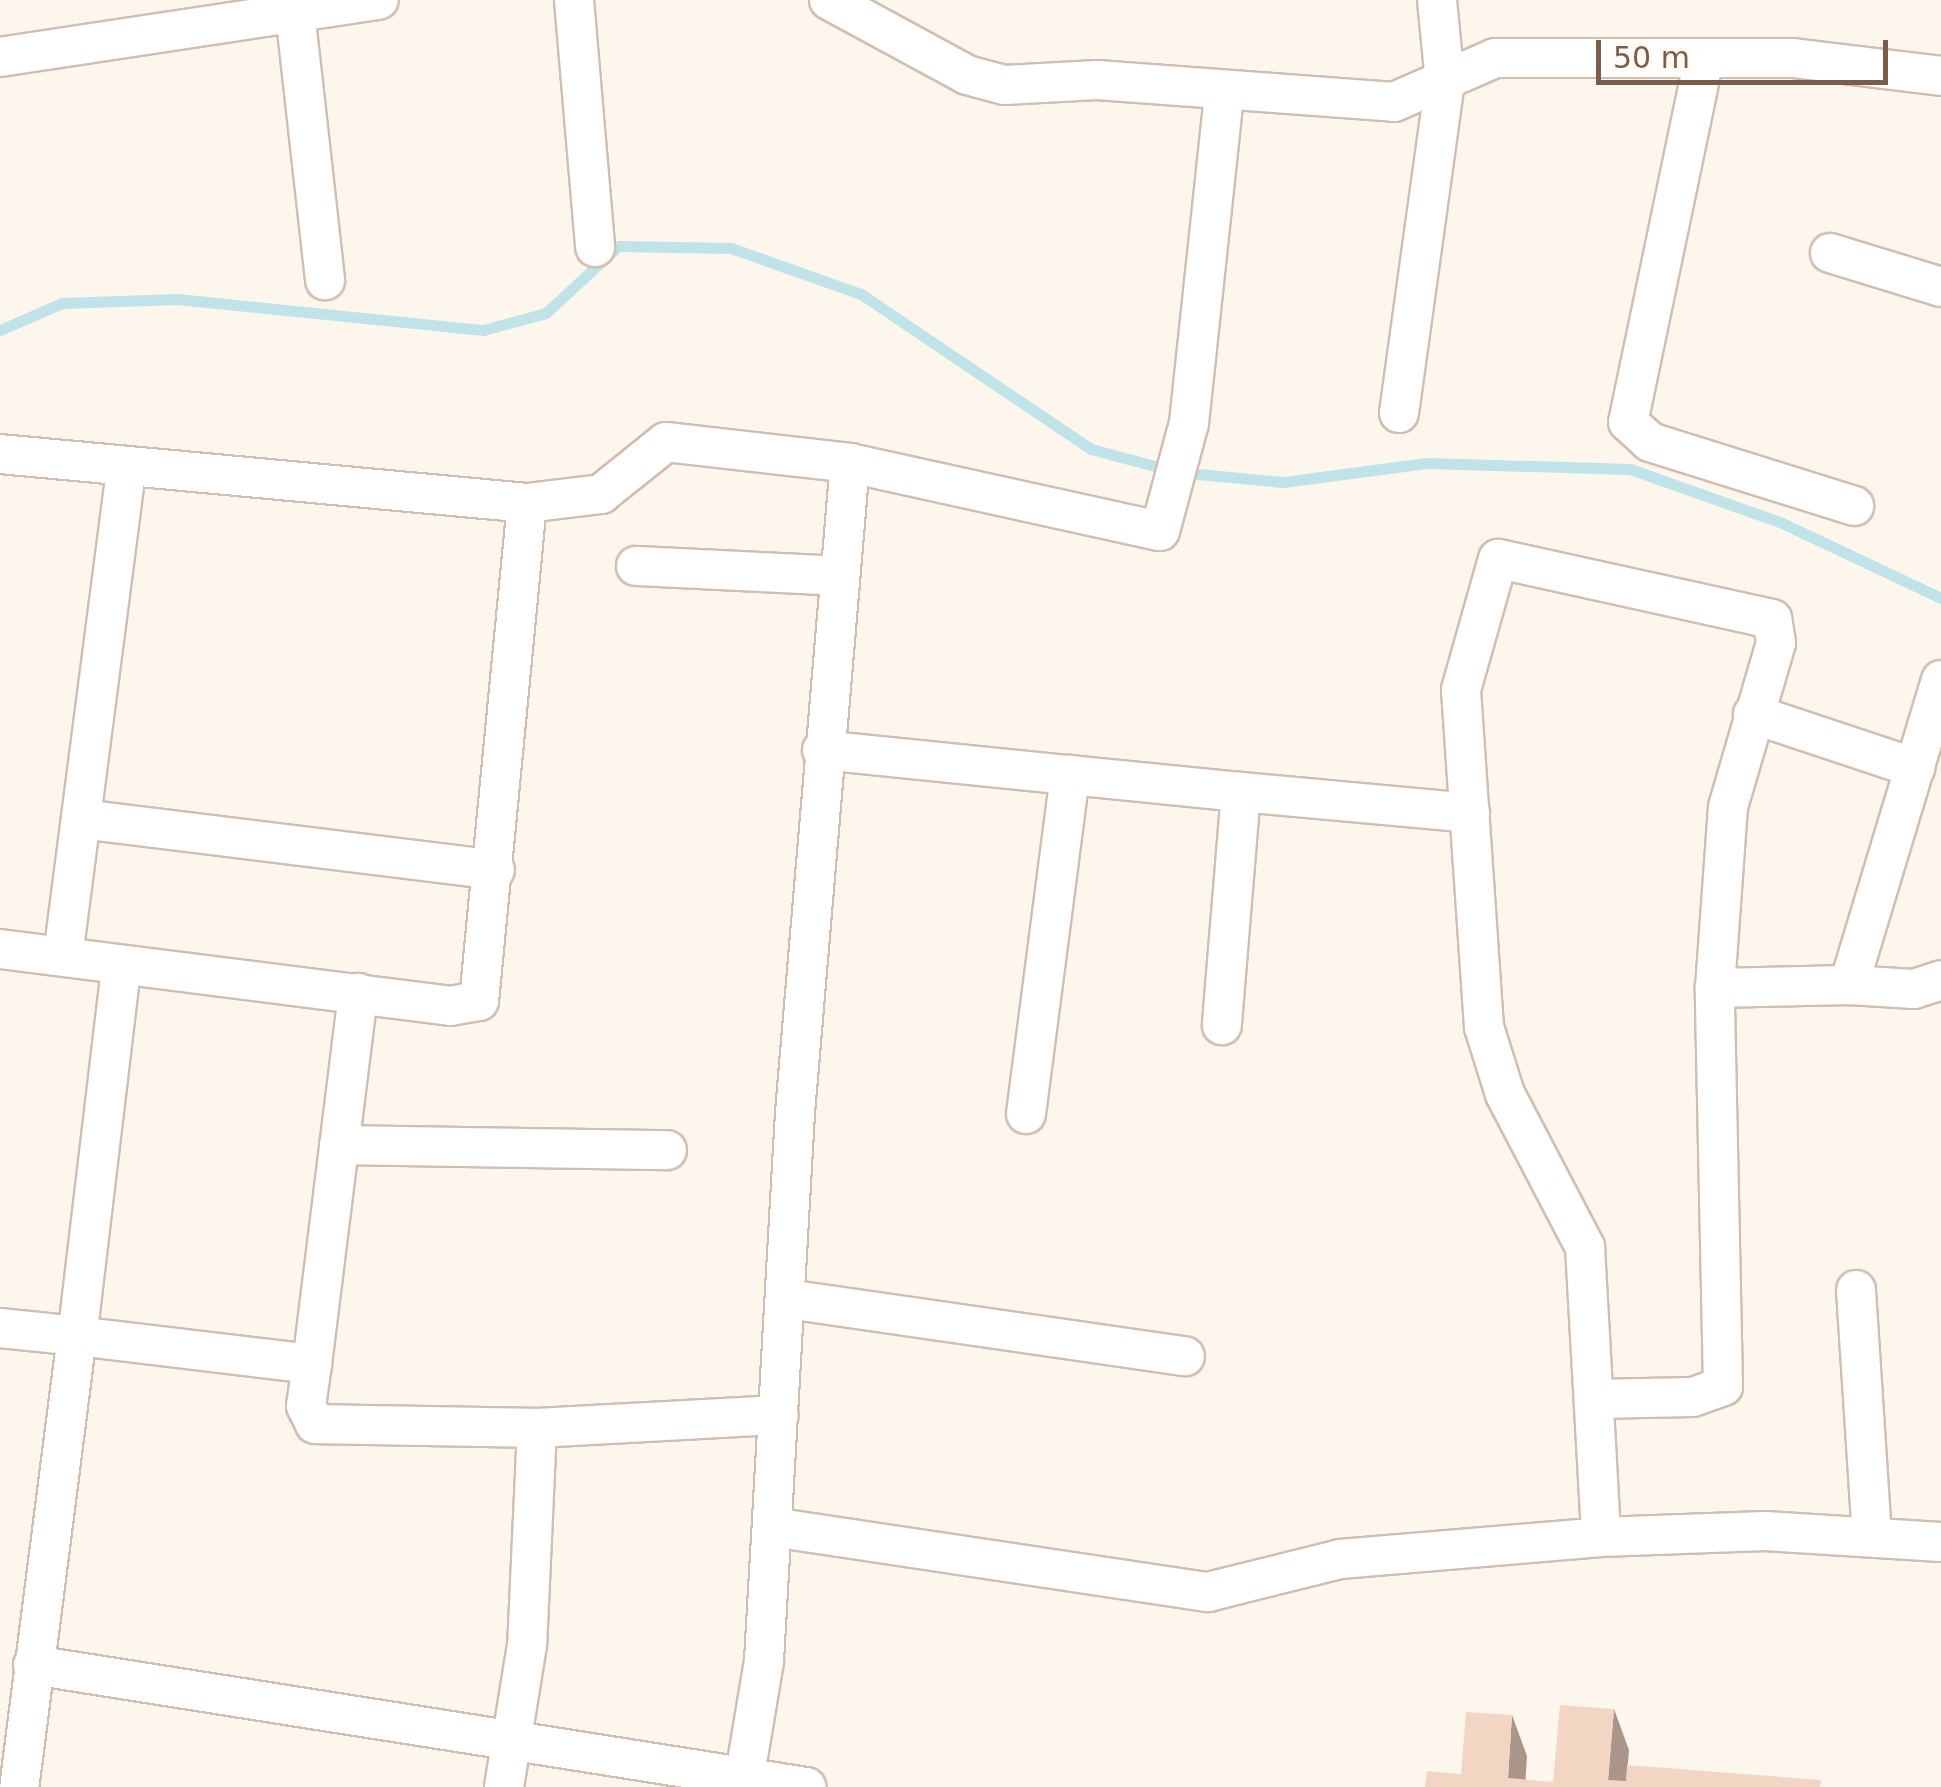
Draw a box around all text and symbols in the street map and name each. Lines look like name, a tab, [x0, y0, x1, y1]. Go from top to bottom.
scale bar	[1601, 20, 1894, 82]
text: 50 m	[1613, 40, 1690, 75]

